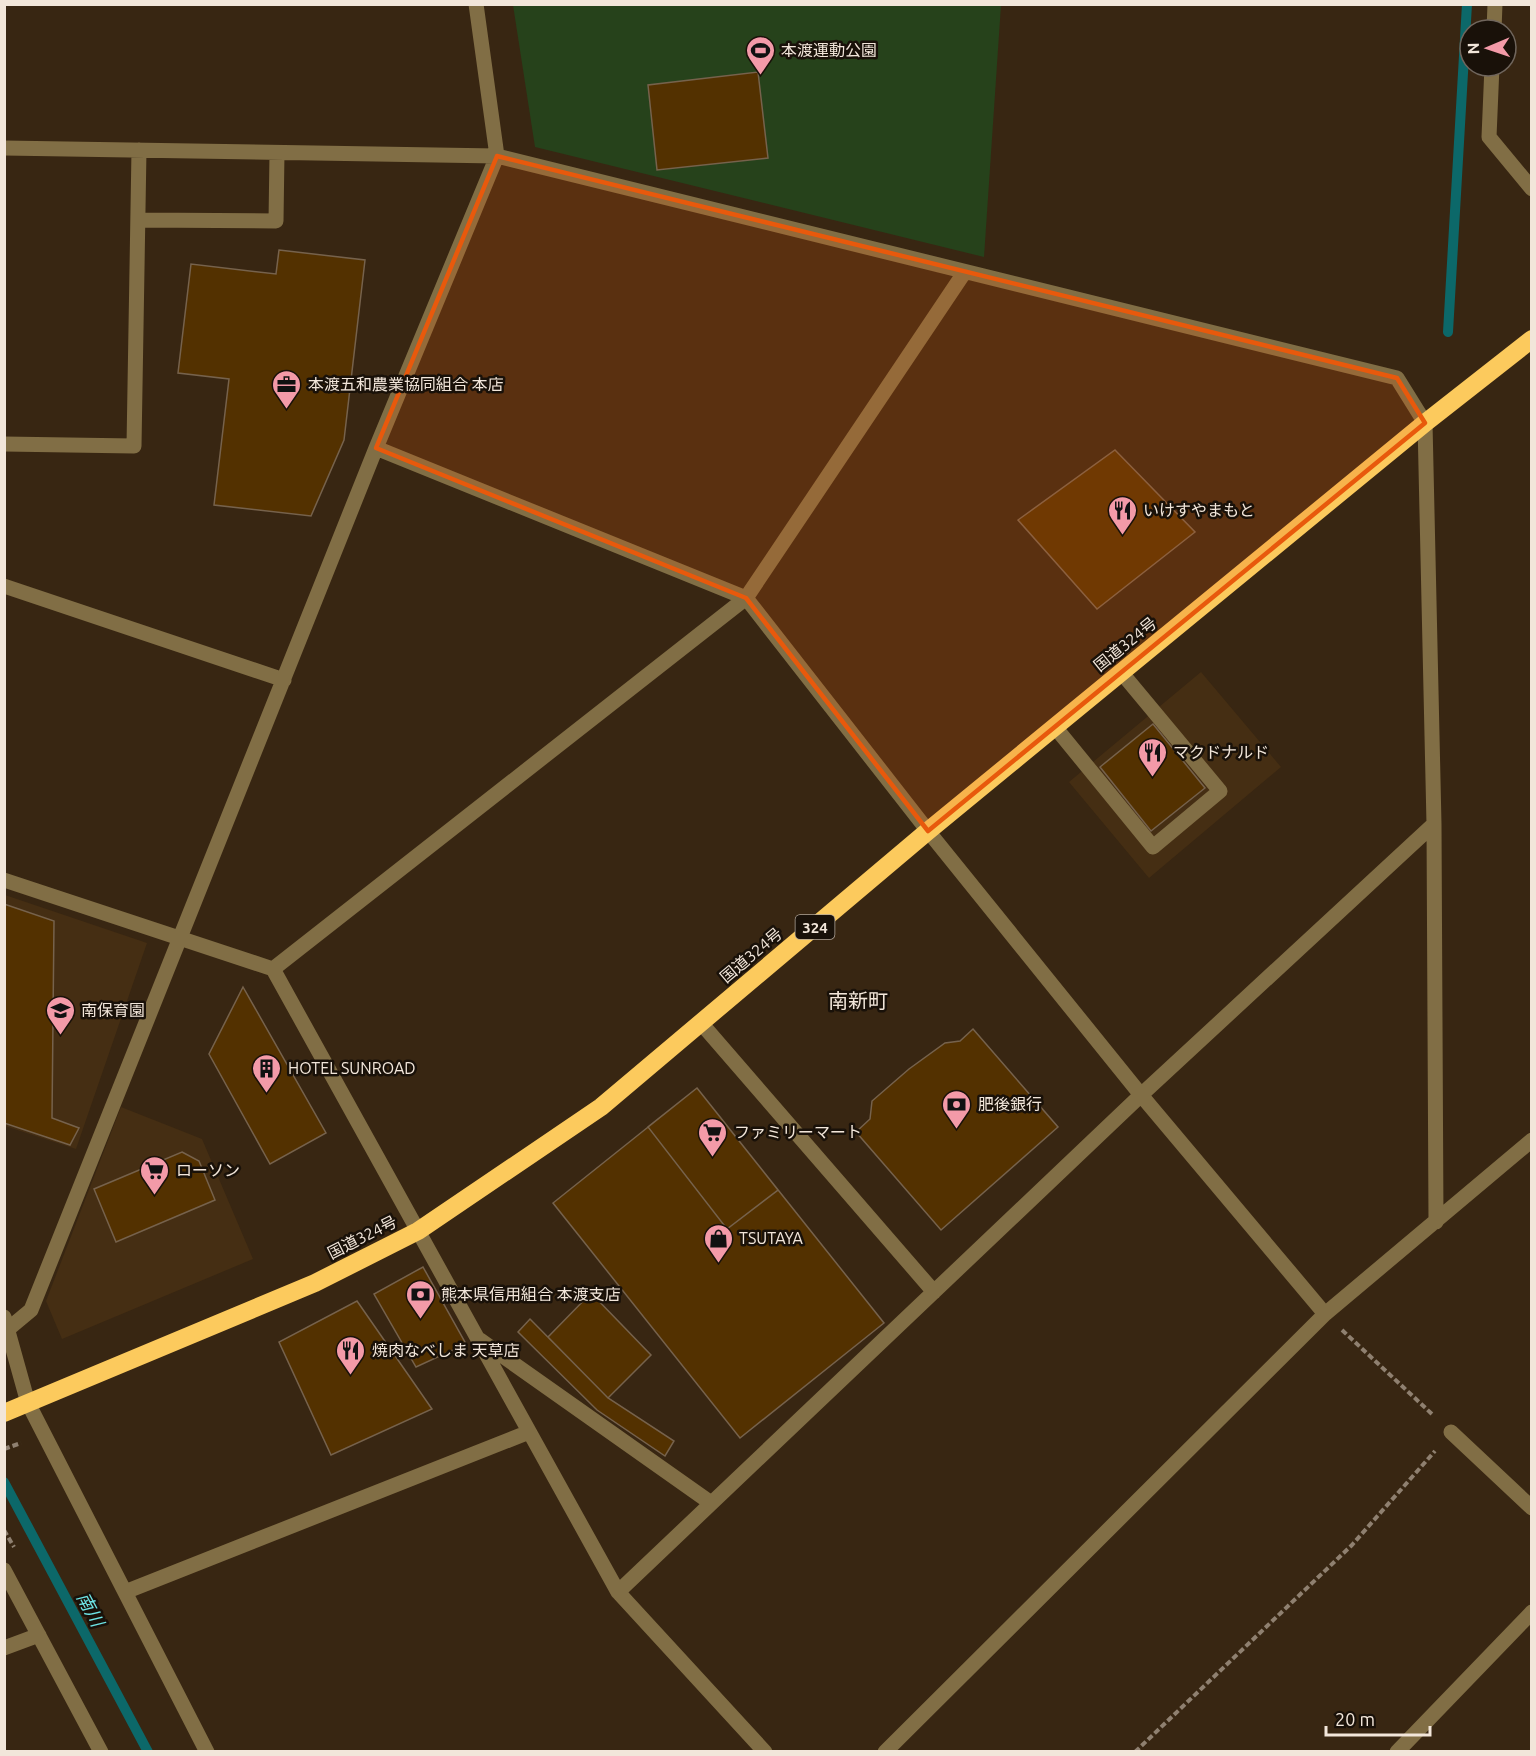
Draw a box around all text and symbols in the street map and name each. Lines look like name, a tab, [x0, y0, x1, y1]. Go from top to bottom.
north arrow	[1458, 18, 1518, 78]
sports icon: 本渡運動公園	[744, 34, 776, 76]
place label: 本渡運動公園	[781, 41, 877, 59]
text: N	[1464, 42, 1482, 55]
office icon: 本渡五和農業協同組合 本店	[271, 368, 303, 410]
place label: 本渡五和農業協同組合 本店	[308, 375, 504, 393]
restaurant icon: いけすやまもと	[1106, 494, 1138, 536]
place label: いけすやまもと	[1143, 501, 1255, 519]
street label: 国道324号	[1090, 613, 1160, 675]
restaurant icon: マクドナルド	[1136, 736, 1168, 778]
place label: マクドナルド	[1173, 743, 1269, 761]
road number: 324	[796, 915, 834, 939]
street label: 国道324号	[716, 924, 786, 986]
district label: 南新町	[828, 989, 888, 1012]
school or university icon: 南保育園	[44, 994, 76, 1036]
place label: 南保育園	[81, 1001, 145, 1019]
building icon: HOTEL SUNROAD	[251, 1052, 283, 1094]
place label: HOTEL SUNROAD	[288, 1059, 416, 1077]
bank icon: 肥後銀行	[941, 1088, 973, 1130]
place label: 肥後銀行	[978, 1095, 1042, 1113]
supermarket icon: ファミリーマート	[697, 1116, 729, 1158]
place label: ファミリーマート	[734, 1123, 862, 1141]
supermarket icon: ローソン	[139, 1154, 171, 1196]
place label: ローソン	[176, 1161, 240, 1179]
street label: 国道324号	[324, 1212, 400, 1262]
shop icon: TSUTAYA	[702, 1222, 734, 1264]
place label: TSUTAYA	[739, 1229, 804, 1247]
bank icon: 熊本県信用組合 本渡支店	[404, 1278, 436, 1320]
place label: 熊本県信用組合 本渡支店	[441, 1285, 621, 1303]
restaurant icon: 焼肉なべしま 天草店	[335, 1334, 367, 1376]
place label: 焼肉なべしま 天草店	[372, 1341, 520, 1359]
water label: 南川	[74, 1588, 109, 1631]
scale bar	[1326, 1699, 1430, 1737]
text: 20 m	[1335, 1709, 1375, 1729]

